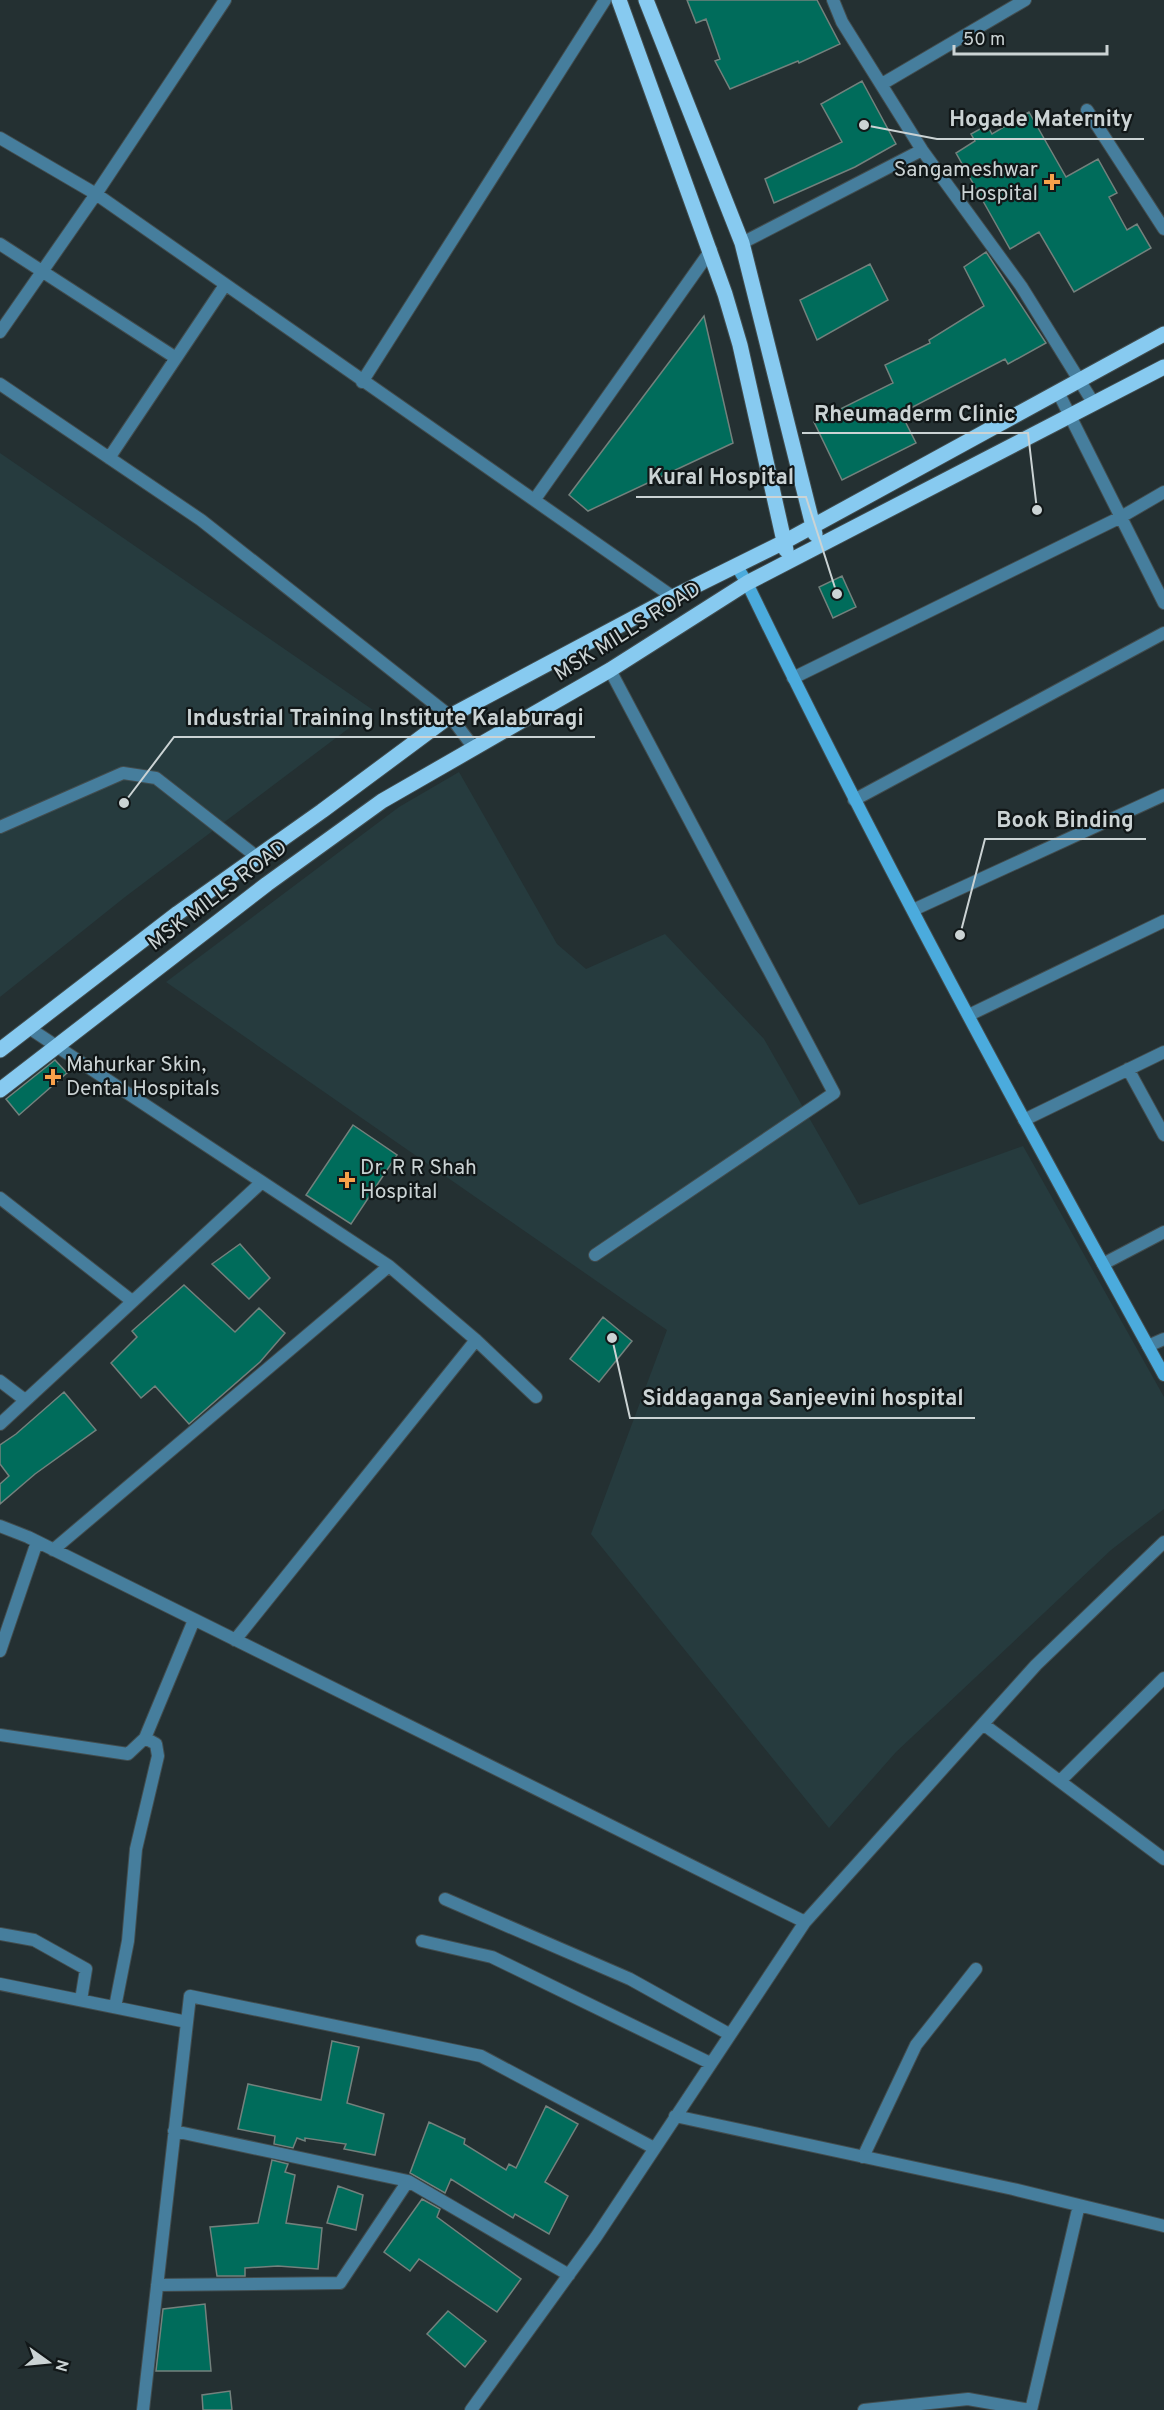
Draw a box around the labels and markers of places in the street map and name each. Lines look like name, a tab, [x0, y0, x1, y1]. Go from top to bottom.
callout: Hogade Maternity	[937, 99, 1144, 139]
place label: Sangameshwar Hospital	[894, 157, 1038, 208]
marker: Sangameshwar Hospital	[1043, 173, 1061, 191]
callout: Rheumaderm Clinic	[802, 393, 1028, 433]
callout: Kural Hospital	[636, 457, 806, 497]
callout: Industrial Training Institute Kalaburagi	[174, 697, 595, 737]
callout: Book Binding	[985, 799, 1146, 839]
place label: Mahurkar Skin, Dental Hospitals	[66, 1052, 220, 1103]
marker: Mahurkar Skin, Dental Hospitals	[44, 1068, 62, 1086]
place label: Dr. R R Shah Hospital	[360, 1155, 477, 1206]
marker: Dr. R R Shah Hospital	[338, 1171, 356, 1189]
callout: Siddaganga Sanjeevini hospital	[630, 1378, 975, 1418]

